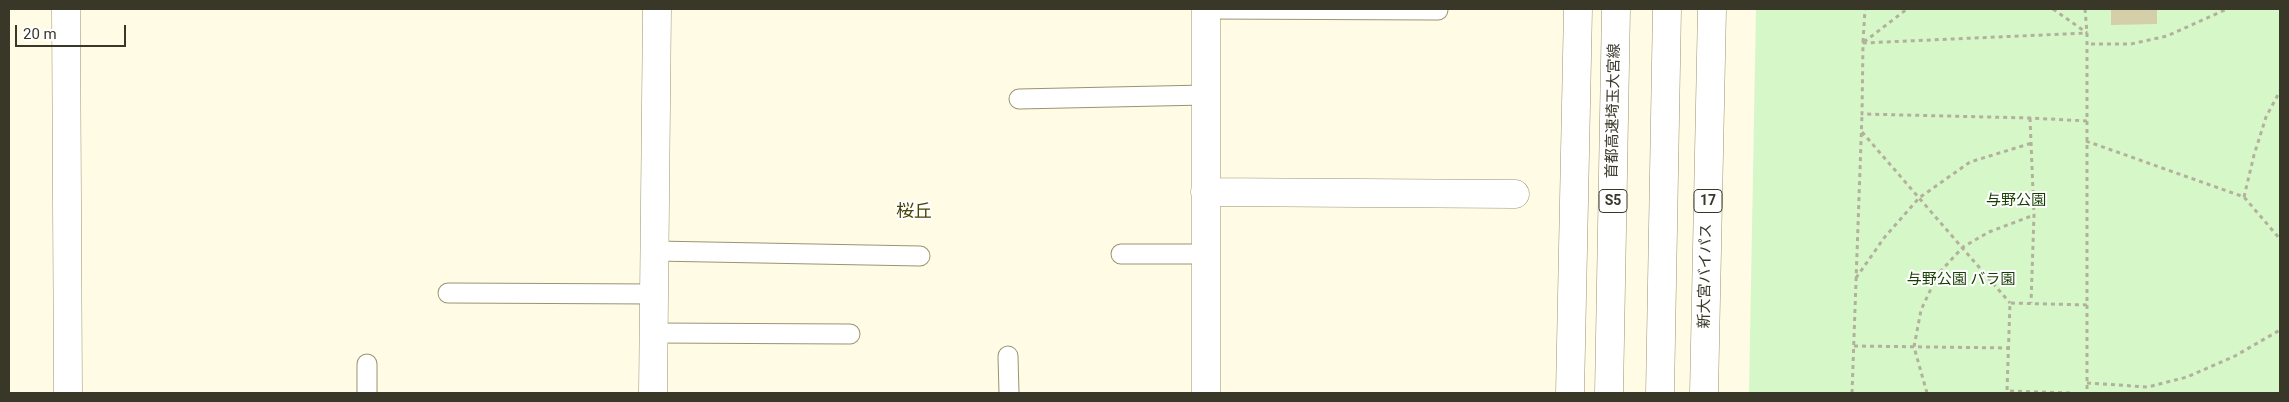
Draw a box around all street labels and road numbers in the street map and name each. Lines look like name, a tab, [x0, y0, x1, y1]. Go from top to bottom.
street label: 首都高速埼玉大宮線	[1604, 43, 1624, 179]
road number: S5	[1599, 190, 1627, 212]
road number: 17	[1694, 190, 1722, 212]
street label: 新大宮バイパス	[1696, 223, 1716, 329]

